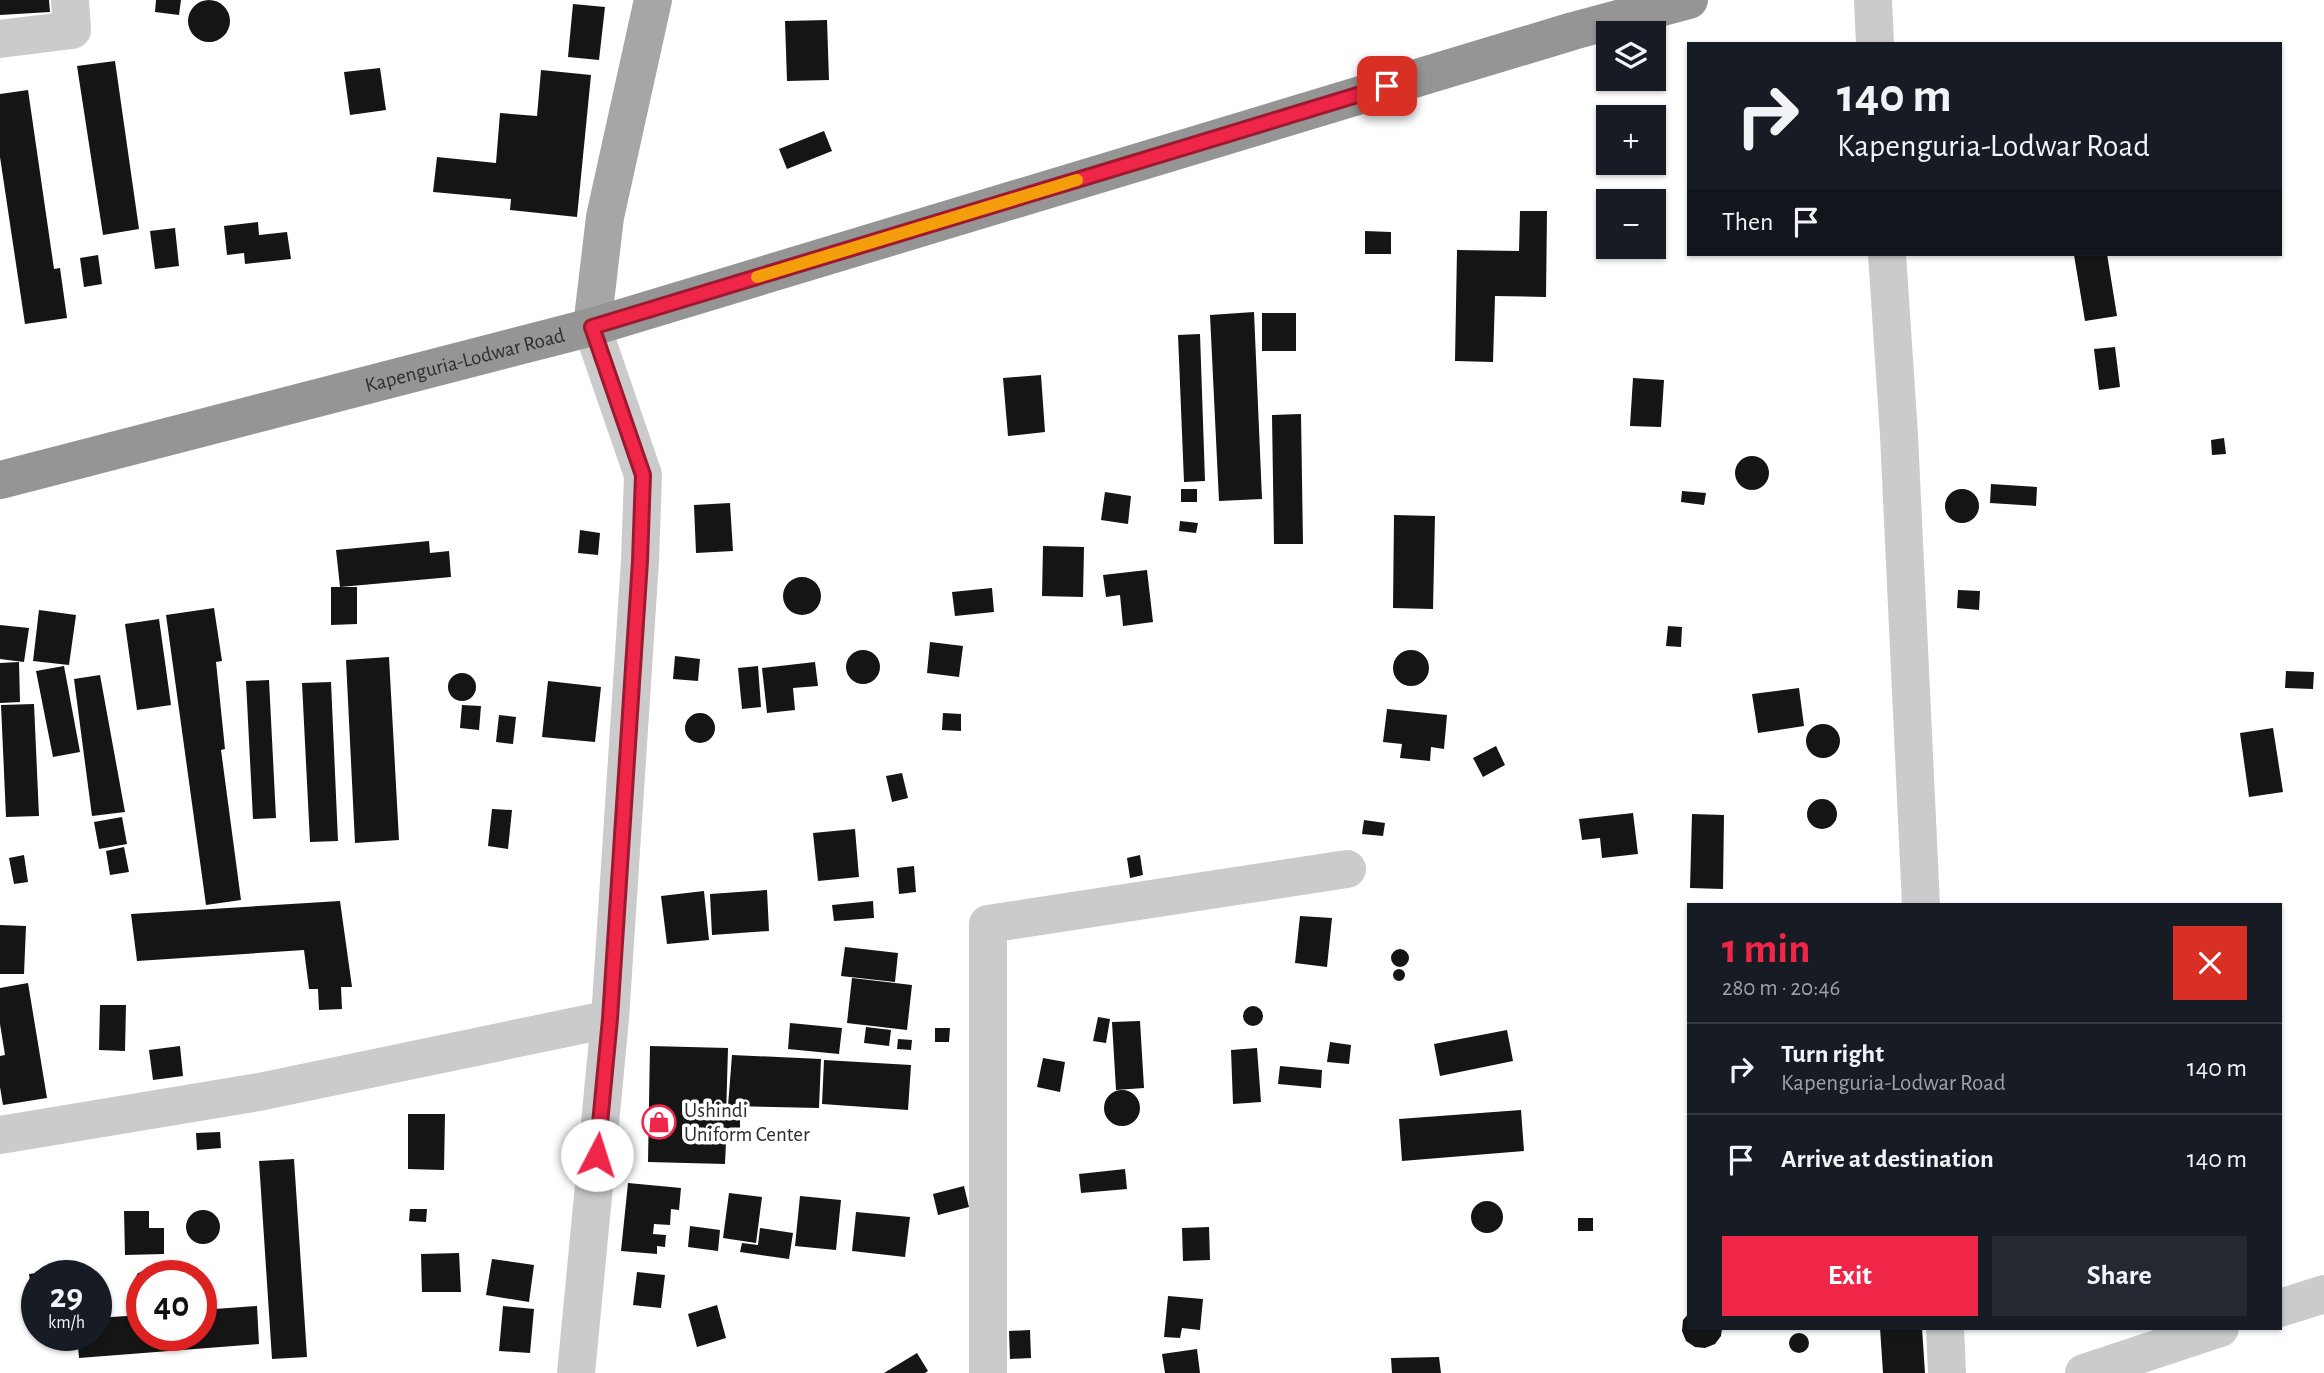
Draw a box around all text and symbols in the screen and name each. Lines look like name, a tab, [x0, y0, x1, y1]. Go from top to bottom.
map controls	[1596, 21, 1666, 259]
button: layers	[1596, 21, 1666, 91]
pin	[1357, 56, 1417, 116]
icon: arrive	[1368, 67, 1406, 105]
icon: right	[1722, 70, 1813, 161]
text: 140 m	[1837, 72, 1952, 121]
button: +	[1596, 105, 1666, 175]
text: Kapenguria-Lodwar Road	[1837, 130, 2150, 162]
button: −	[1596, 189, 1666, 259]
icon: arrive	[1787, 203, 1825, 241]
text: Then	[1722, 209, 1773, 235]
street label: Kapenguria-Lodwar Road	[363, 324, 567, 396]
button: close	[2173, 926, 2247, 1000]
text: 1 min	[1722, 928, 1811, 970]
text: 280 m · 20:46	[1722, 977, 1840, 1000]
text: Turn right	[1781, 1041, 1884, 1067]
icon: right	[1722, 1050, 1760, 1088]
text: 140 m	[2187, 1055, 2247, 1081]
text: Kapenguria-Lodwar Road	[1781, 1072, 2006, 1095]
place label: Ushindi Uniform Center	[684, 1100, 810, 1145]
shop icon: Ushindi Uniform Center	[640, 1103, 678, 1141]
position arrow	[560, 1118, 634, 1192]
icon: arrive	[1722, 1141, 1760, 1179]
text: Arrive at destination	[1781, 1146, 1994, 1172]
text: 140 m	[2187, 1146, 2247, 1172]
button: Exit	[1722, 1236, 1978, 1316]
button: Share	[1992, 1236, 2247, 1316]
speed limit sign: 40	[126, 1260, 217, 1351]
text: 29	[50, 1279, 83, 1314]
text: km/h	[48, 1314, 85, 1332]

